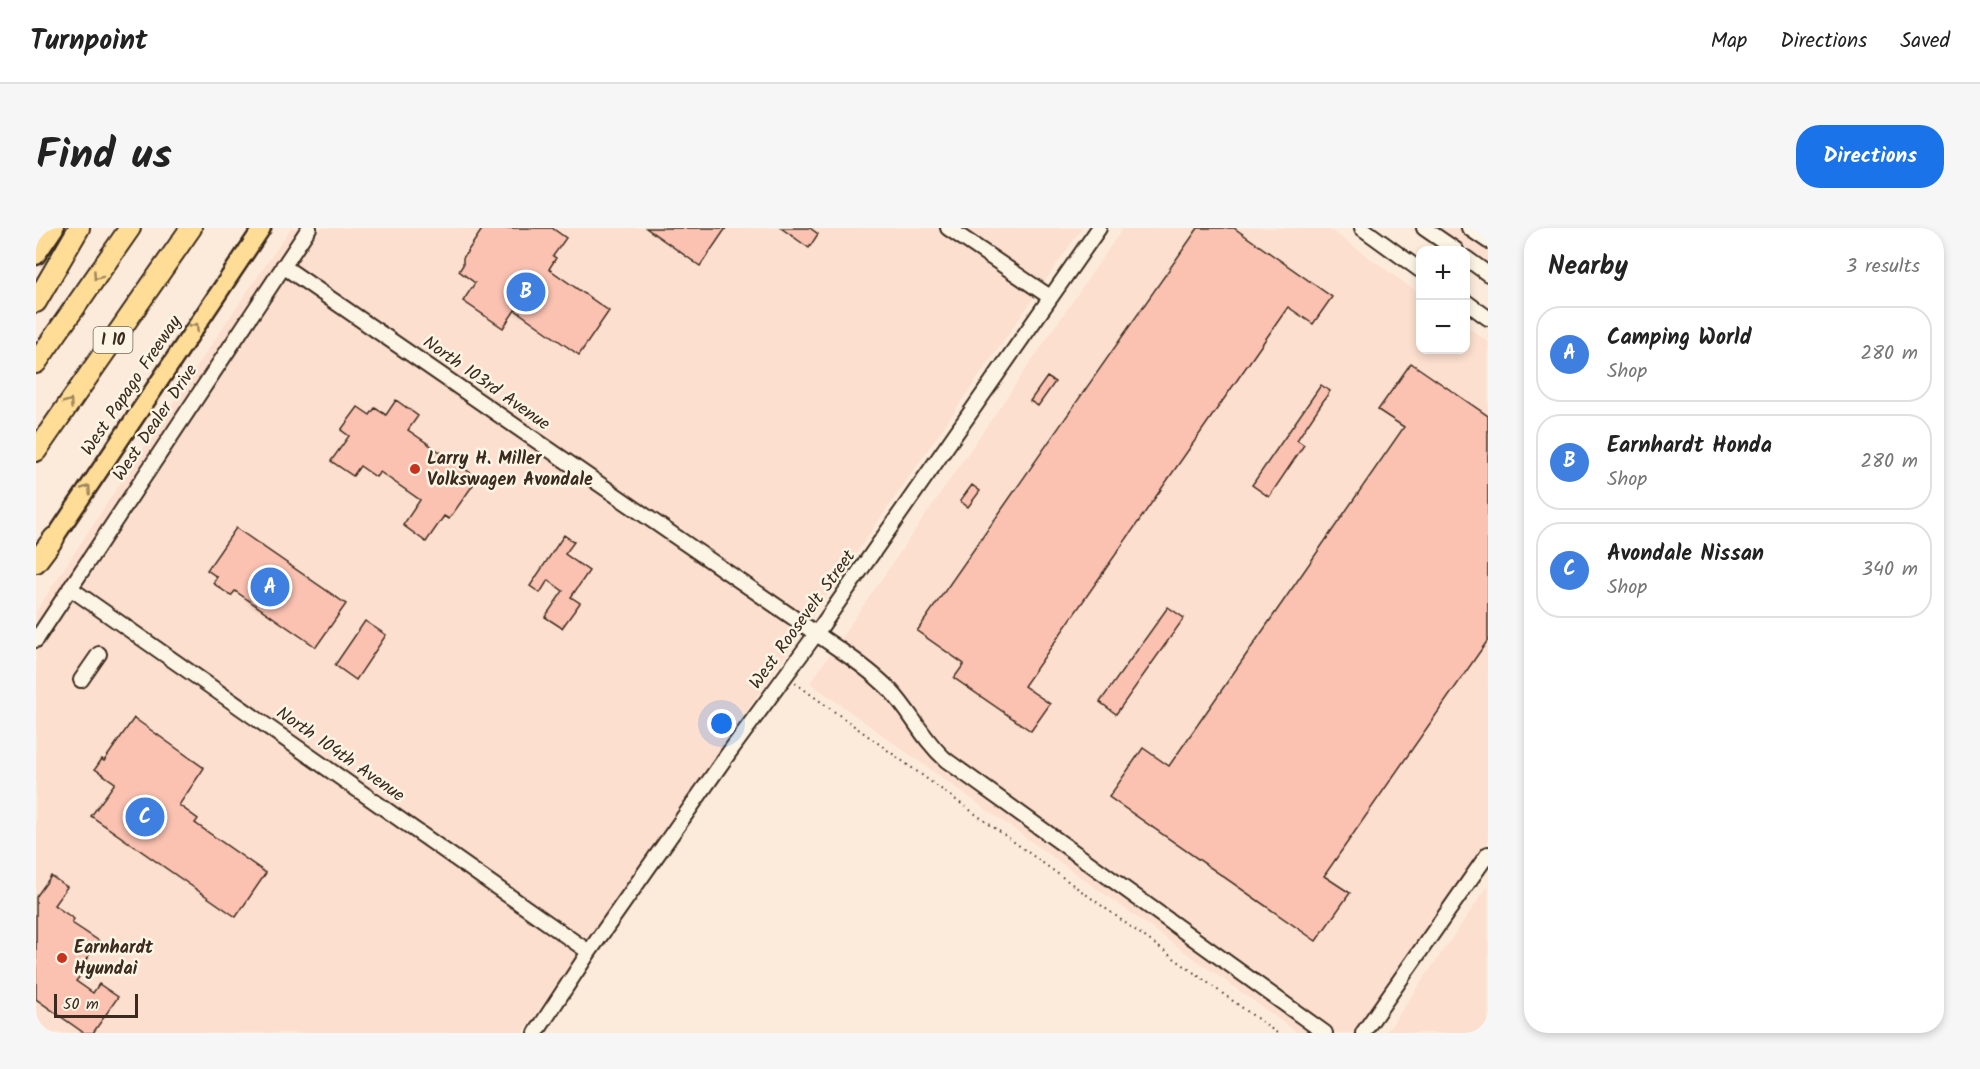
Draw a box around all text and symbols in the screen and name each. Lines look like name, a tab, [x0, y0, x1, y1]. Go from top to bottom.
text: Turnpoint	[30, 19, 148, 64]
text: Map	[1711, 25, 1747, 58]
text: Directions	[1780, 25, 1867, 58]
text: Saved	[1900, 25, 1950, 58]
text: Find us	[36, 123, 172, 190]
button: Directions	[1796, 125, 1944, 188]
map controls	[1416, 246, 1470, 354]
button: +	[1416, 246, 1470, 300]
text: Nearby	[1548, 246, 1628, 288]
text: 3 results	[1846, 251, 1920, 283]
one-way arrow	[93, 269, 104, 280]
pin: B	[506, 270, 546, 314]
button: −	[1416, 300, 1470, 354]
street label: West Papago Freeway	[74, 310, 190, 462]
text: Camping World	[1607, 321, 1752, 356]
one-way arrow	[188, 323, 199, 334]
road number: I 10	[94, 327, 133, 353]
street label: North 103rd Avenue	[416, 329, 556, 439]
text: A	[1563, 338, 1576, 370]
text: 280 m	[1860, 338, 1918, 370]
text: Shop	[1607, 356, 1647, 388]
street label: West Dealer Drive	[106, 359, 206, 487]
one-way arrow	[62, 399, 73, 410]
text: Earnhardt Honda	[1607, 429, 1772, 464]
place label: Larry H. Miller Volkswagen Avondale	[427, 445, 593, 495]
text: B	[1563, 446, 1576, 478]
text: 280 m	[1860, 446, 1918, 478]
marker: Larry H. Miller Volkswagen Avondale	[408, 462, 422, 476]
text: Shop	[1607, 464, 1647, 496]
one-way arrow	[79, 485, 90, 496]
text: Avondale Nissan	[1607, 537, 1764, 572]
street label: West Roosevelt Street	[742, 543, 864, 696]
text: C	[1563, 554, 1576, 586]
text: 340 m	[1862, 554, 1918, 586]
pin: A	[250, 564, 290, 610]
text: Shop	[1607, 572, 1647, 604]
street label: North 104th Avenue	[270, 700, 410, 810]
your location	[707, 709, 736, 738]
pin: C	[126, 794, 164, 840]
place label: Earnhardt Hyundai	[74, 934, 154, 984]
marker: Earnhardt Hyundai	[55, 951, 69, 965]
scale bar	[54, 991, 138, 1018]
text: 50 m	[63, 992, 99, 1017]

